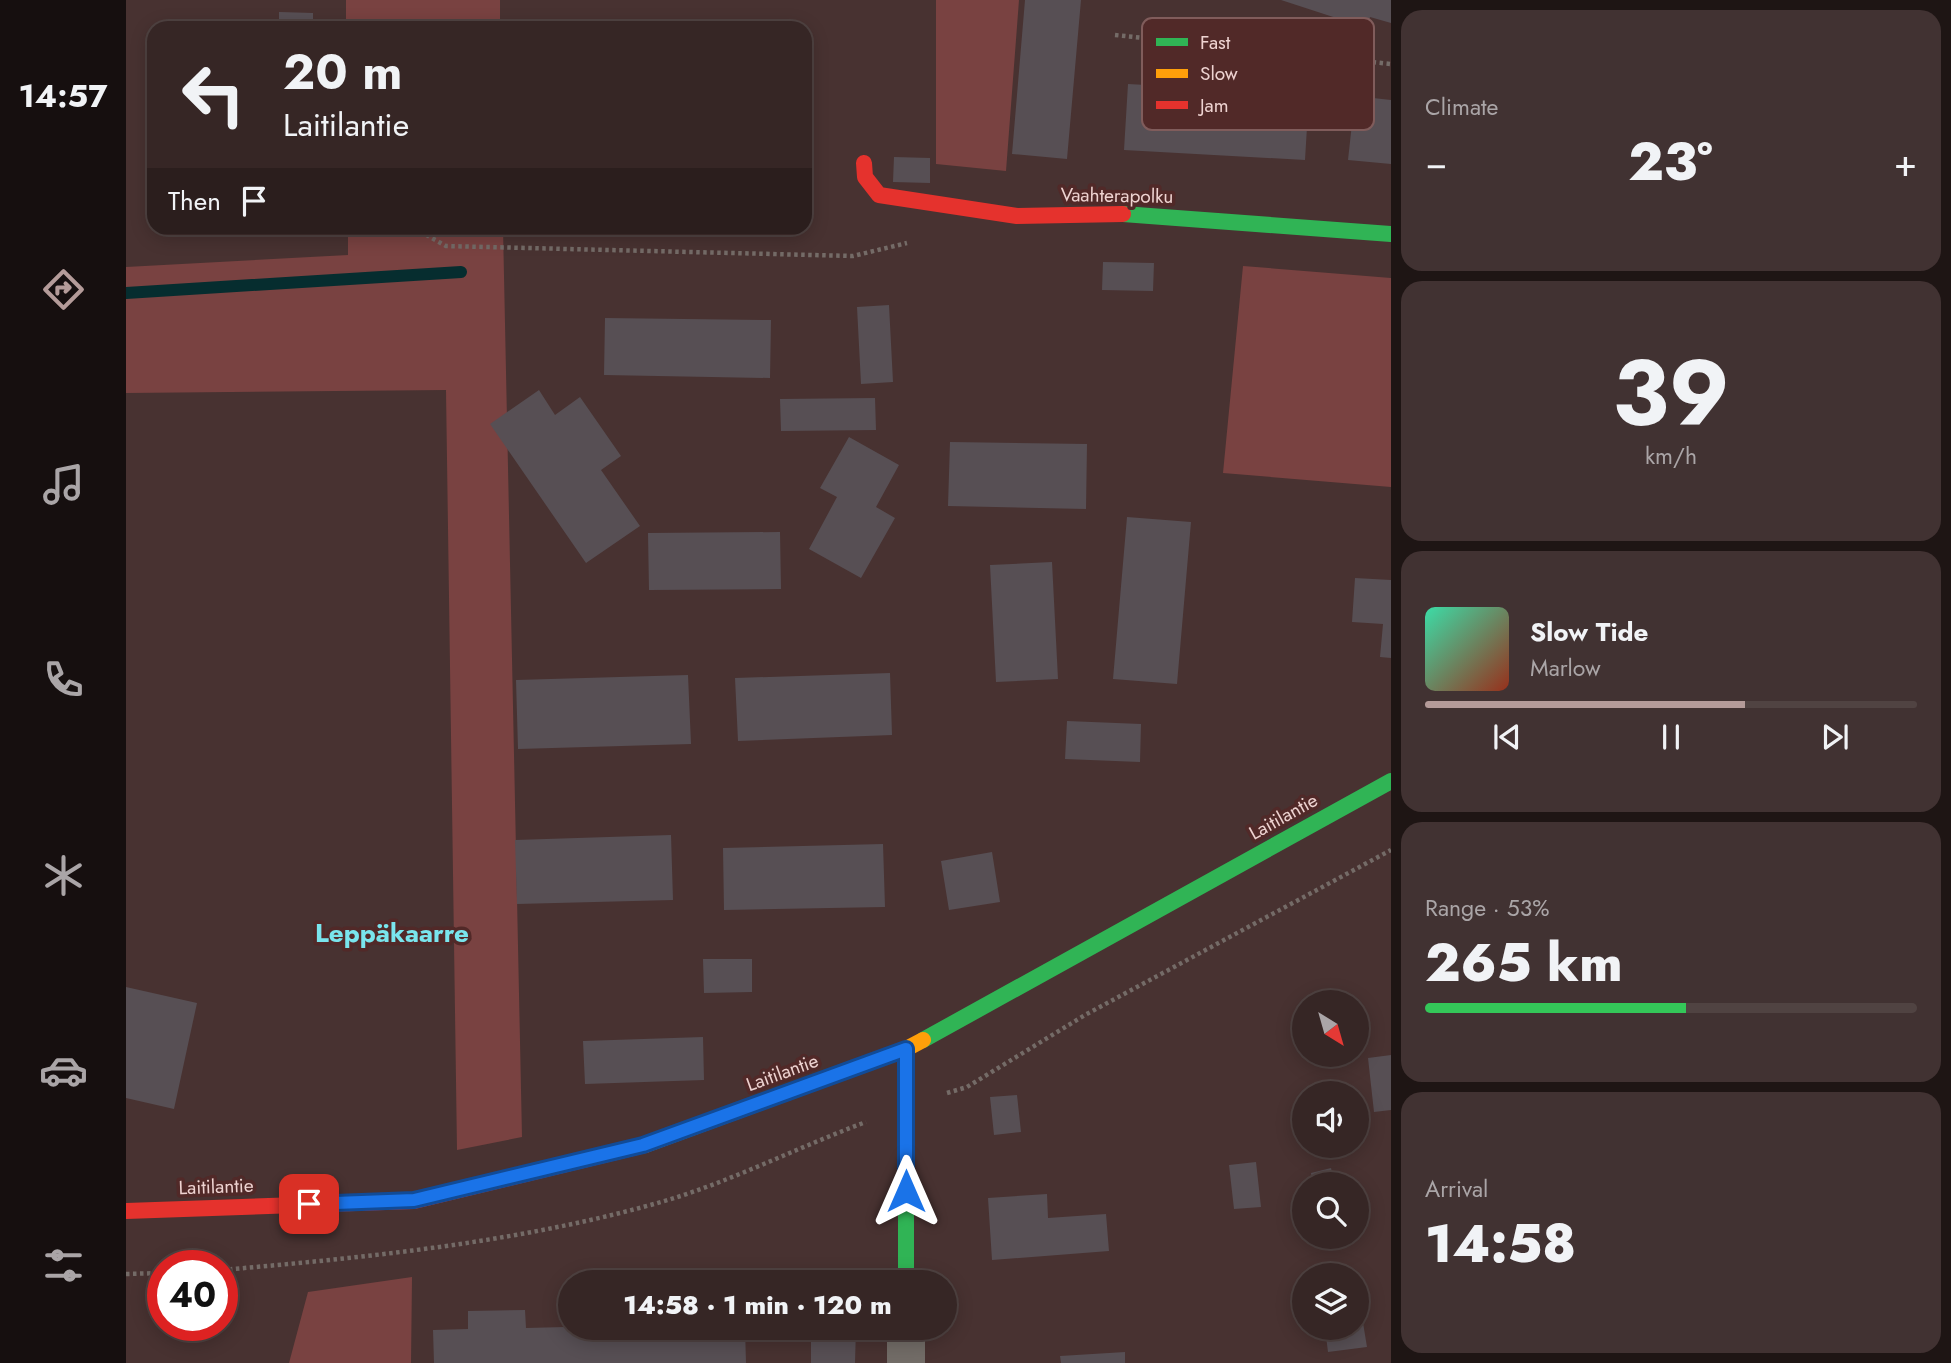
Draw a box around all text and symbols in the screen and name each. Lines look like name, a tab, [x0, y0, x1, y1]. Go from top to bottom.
legend	[1142, 18, 1374, 130]
text: Fast	[1200, 29, 1231, 56]
text: 20 m	[283, 37, 402, 107]
icon: left	[168, 49, 259, 140]
text: Slow	[1200, 60, 1238, 87]
text: 14:57	[19, 73, 107, 119]
text: Climate	[1425, 90, 1498, 124]
text: Jam	[1197, 92, 1229, 119]
text: Laitilantie	[283, 102, 409, 148]
text: 23°	[1628, 124, 1713, 200]
text: −	[1425, 135, 1447, 190]
text: +	[1894, 135, 1917, 190]
street label: Vaahterapolku	[1060, 181, 1174, 210]
text: Then	[168, 182, 221, 220]
icon: arrive	[235, 182, 273, 220]
icon: directions	[39, 265, 88, 314]
text: 39	[1612, 328, 1730, 459]
text: km/h	[1645, 439, 1697, 473]
icon: music	[39, 460, 88, 509]
text: Slow Tide	[1530, 613, 1649, 651]
text: Marlow	[1530, 651, 1601, 685]
icon: phone	[39, 655, 88, 704]
icon: previous	[1488, 718, 1526, 756]
icon: pause	[1652, 718, 1690, 756]
icon: next	[1816, 718, 1854, 756]
street label: Laitilantie	[1244, 786, 1323, 846]
icon: climate	[39, 851, 88, 900]
text: Range · 53%	[1425, 891, 1549, 925]
district label: Leppäkaarre	[315, 914, 469, 952]
text: 265 km	[1425, 925, 1623, 1001]
north arrow	[1292, 990, 1368, 1068]
map controls	[1292, 990, 1369, 1340]
icon: car	[39, 1046, 88, 1095]
street label: Laitilantie	[742, 1047, 822, 1098]
button: sound	[1292, 1081, 1369, 1158]
position arrow	[869, 1154, 943, 1228]
street label: Laitilantie	[178, 1172, 254, 1201]
button: search	[1292, 1172, 1369, 1249]
text: Arrival	[1425, 1172, 1488, 1206]
pin	[279, 1174, 339, 1234]
icon: arrive	[290, 1185, 328, 1223]
text: 14:58	[1425, 1206, 1576, 1282]
icon: filters	[39, 1241, 88, 1290]
speed limit sign: 40	[147, 1250, 238, 1341]
button: layers	[1292, 1263, 1369, 1340]
text: 14:58 · 1 min · 120 m	[623, 1286, 892, 1324]

